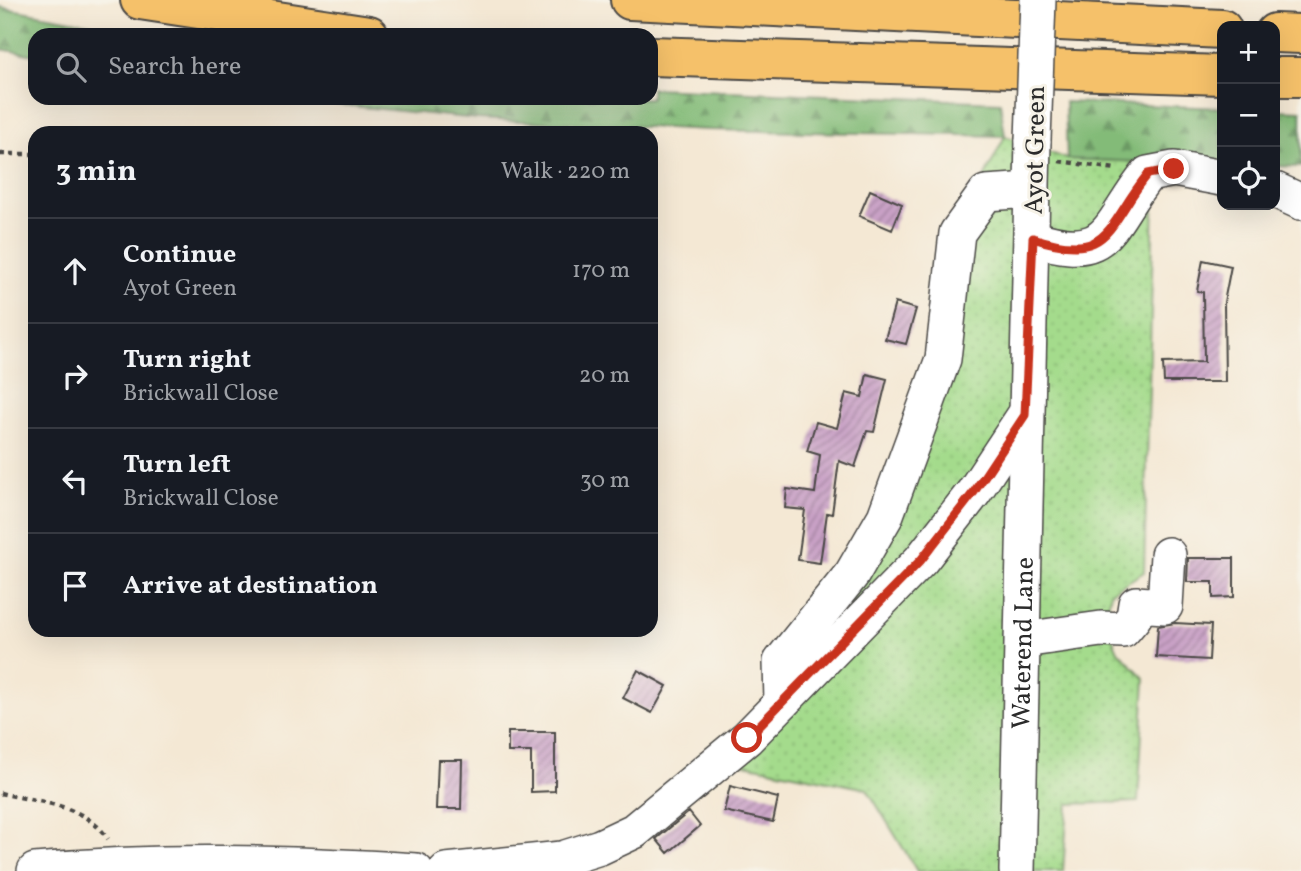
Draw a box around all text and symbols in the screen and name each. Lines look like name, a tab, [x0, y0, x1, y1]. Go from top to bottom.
map controls	[1217, 21, 1280, 210]
button: +	[1217, 21, 1280, 84]
search box	[28, 28, 658, 105]
icon: search	[52, 48, 90, 86]
text: Search here	[108, 49, 241, 85]
button: −	[1217, 84, 1280, 147]
street label: Ayot Green	[1017, 85, 1055, 215]
button: locate	[1217, 147, 1280, 210]
text: 3 min	[56, 151, 137, 193]
route end	[1158, 153, 1189, 184]
text: Walk · 220 m	[501, 156, 630, 188]
text: Continue	[123, 237, 236, 273]
icon: ahead	[56, 252, 94, 290]
text: 170 m	[572, 255, 630, 287]
text: Ayot Green	[123, 273, 237, 305]
text: Turn right	[123, 342, 251, 378]
icon: right	[56, 357, 94, 395]
text: 20 m	[579, 360, 630, 392]
text: Brickwall Close	[123, 378, 279, 410]
text: Turn left	[123, 447, 231, 483]
icon: left	[56, 462, 94, 500]
text: 30 m	[580, 465, 630, 497]
text: Brickwall Close	[123, 483, 279, 515]
street label: Waterend Lane	[1004, 557, 1044, 729]
icon: arrive	[56, 567, 94, 605]
text: Arrive at destination	[123, 568, 378, 604]
route start	[731, 722, 762, 753]

